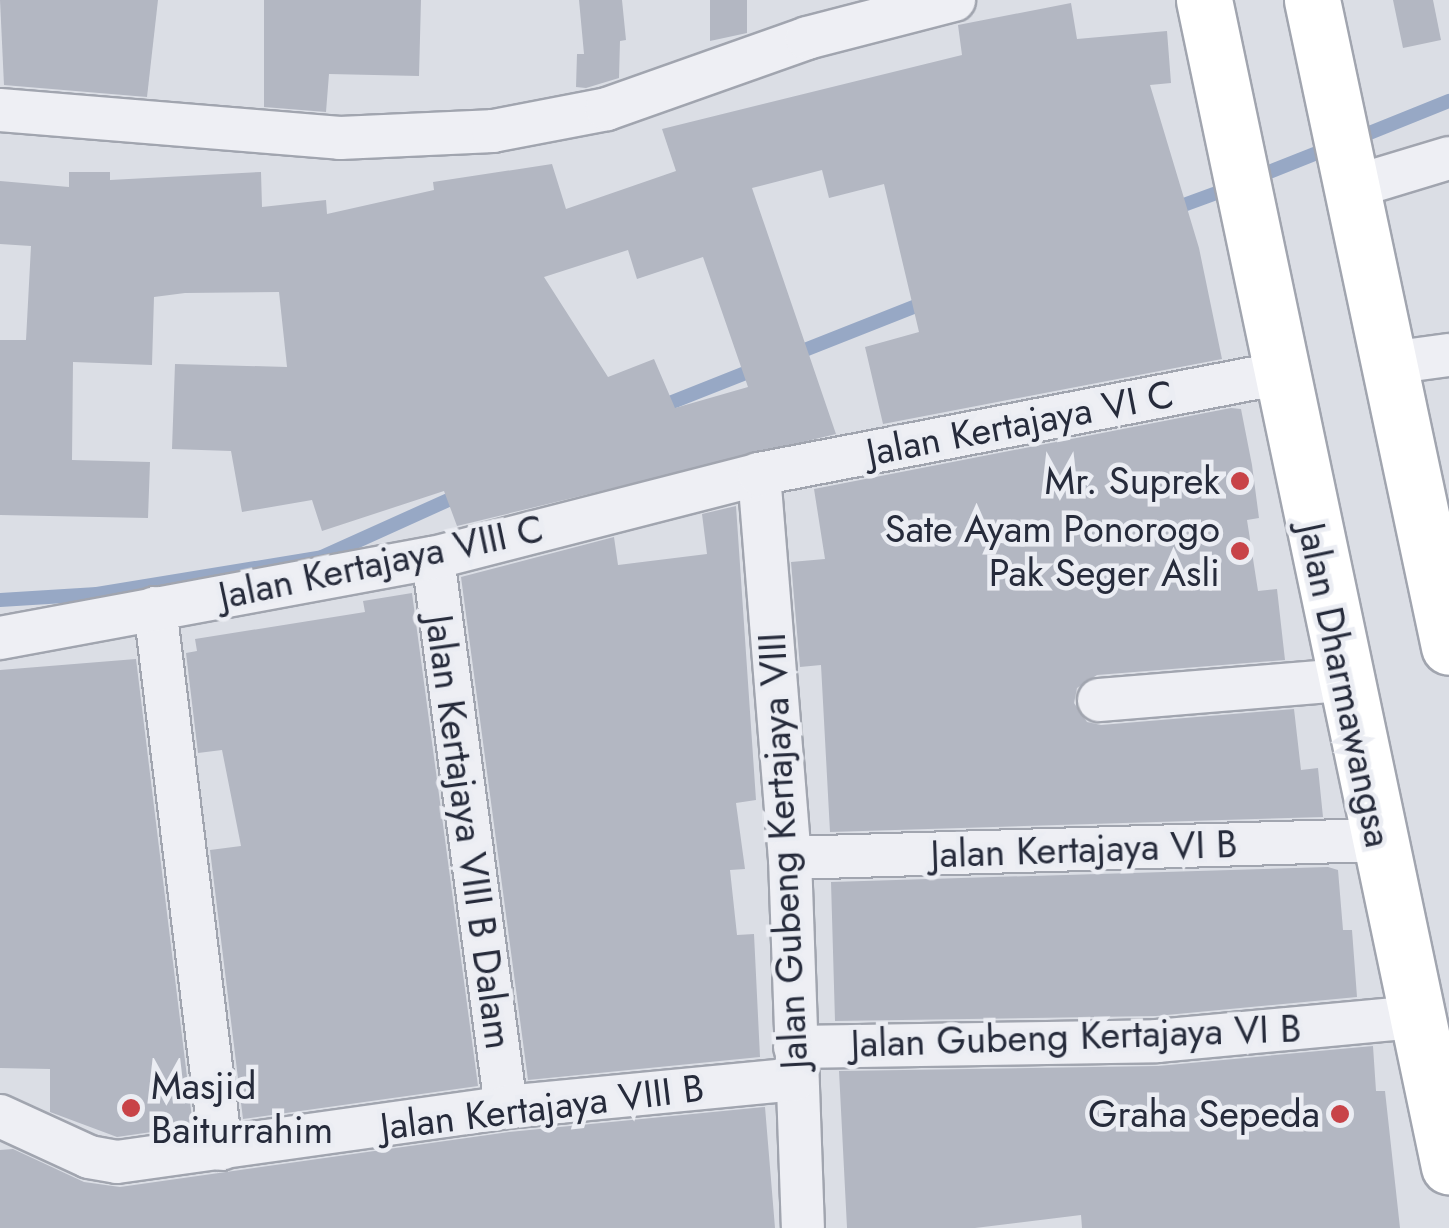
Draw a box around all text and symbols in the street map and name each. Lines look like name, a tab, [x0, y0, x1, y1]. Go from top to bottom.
street label: Jalan Kertajaya VI C	[863, 371, 1177, 475]
place label: Mr. Suprek	[1044, 458, 1220, 504]
marker: Mr. Suprek	[1229, 470, 1251, 492]
street label: Jalan Kertajaya VIII C	[215, 505, 547, 619]
place label: Sate Ayam Ponorogo Pak Seger Asli	[885, 506, 1220, 596]
street label: Jalan Dharmawangsa	[1288, 519, 1402, 851]
marker: Sate Ayam Ponorogo Pak Seger Asli	[1229, 540, 1251, 562]
street label: Jalan Kertajaya VIII B Dalam	[416, 612, 522, 1052]
street label: Jalan Gubeng Kertajaya VIII	[749, 632, 817, 1070]
street label: Jalan Kertajaya VI B	[930, 821, 1238, 877]
street label: Jalan Gubeng Kertajaya VI B	[850, 1005, 1302, 1067]
place label: Masjid Baiturrahim	[151, 1063, 333, 1152]
street label: Jalan Kertajaya VIII B	[378, 1065, 706, 1149]
place label: Graha Sepeda	[1088, 1091, 1320, 1137]
marker: Masjid Baiturrahim	[120, 1097, 142, 1119]
marker: Graha Sepeda	[1329, 1103, 1351, 1125]

